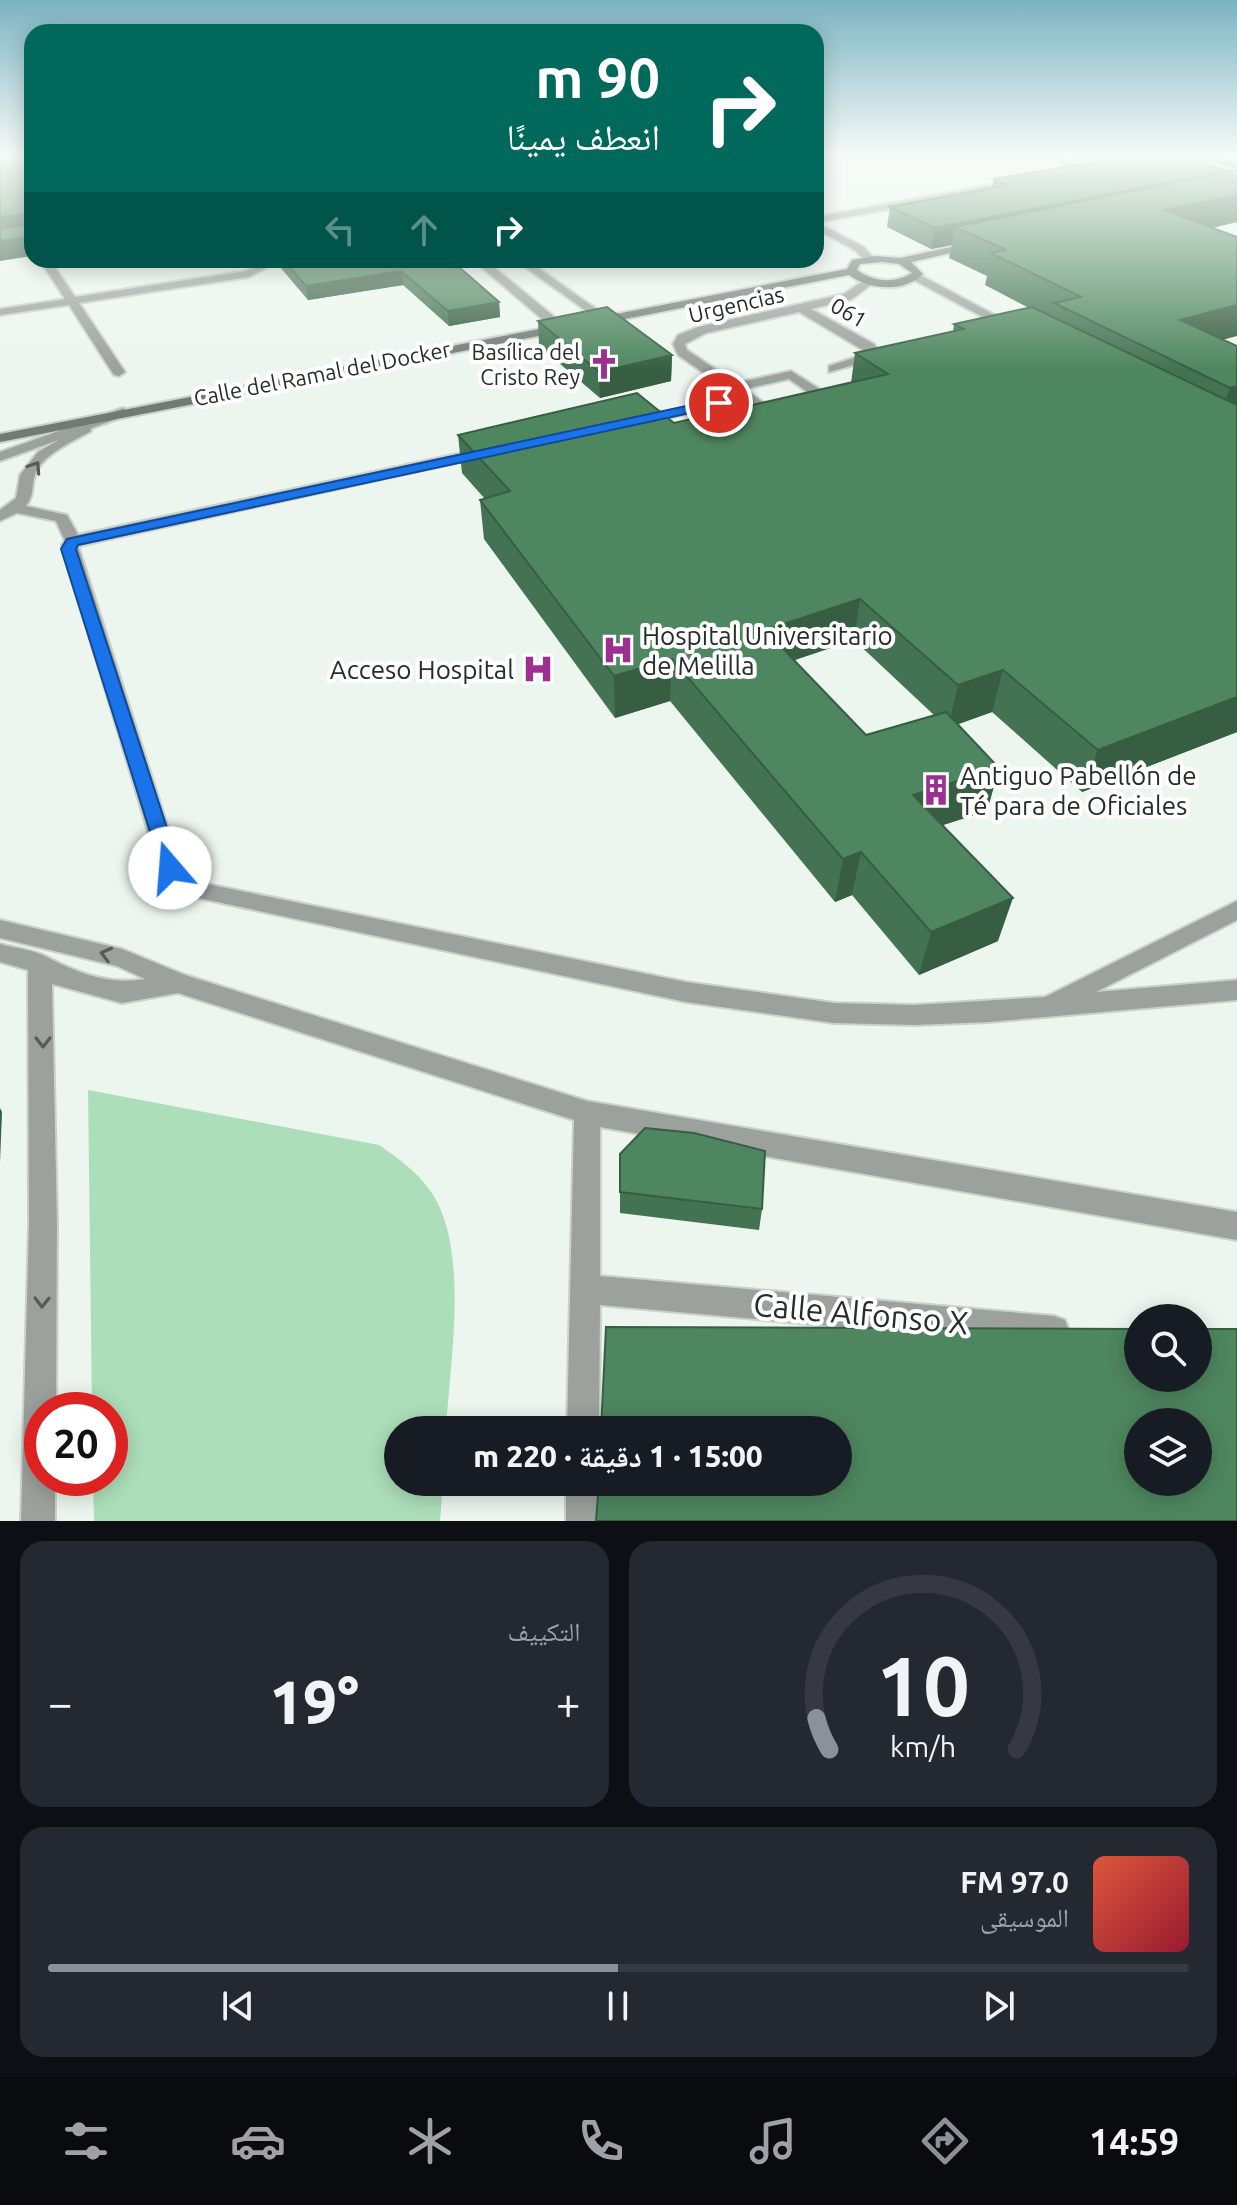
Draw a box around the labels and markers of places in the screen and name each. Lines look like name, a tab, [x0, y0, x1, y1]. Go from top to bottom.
place label: Basílica del Cristo Rey	[471, 339, 580, 389]
church icon: Basílica del Cristo Rey	[587, 347, 621, 381]
pin	[685, 369, 753, 437]
place label: Hospital Universitario de Melilla	[642, 621, 893, 680]
hospital icon: Hospital Universitario de Melilla	[601, 633, 635, 667]
hospital icon: Acceso Hospital	[521, 652, 555, 686]
place label: Acceso Hospital	[330, 655, 514, 684]
place label: Antiguo Pabellón de Té para de Oficiales	[960, 761, 1197, 820]
building icon: Antiguo Pabellón de Té para de Oficiales	[919, 773, 953, 807]

